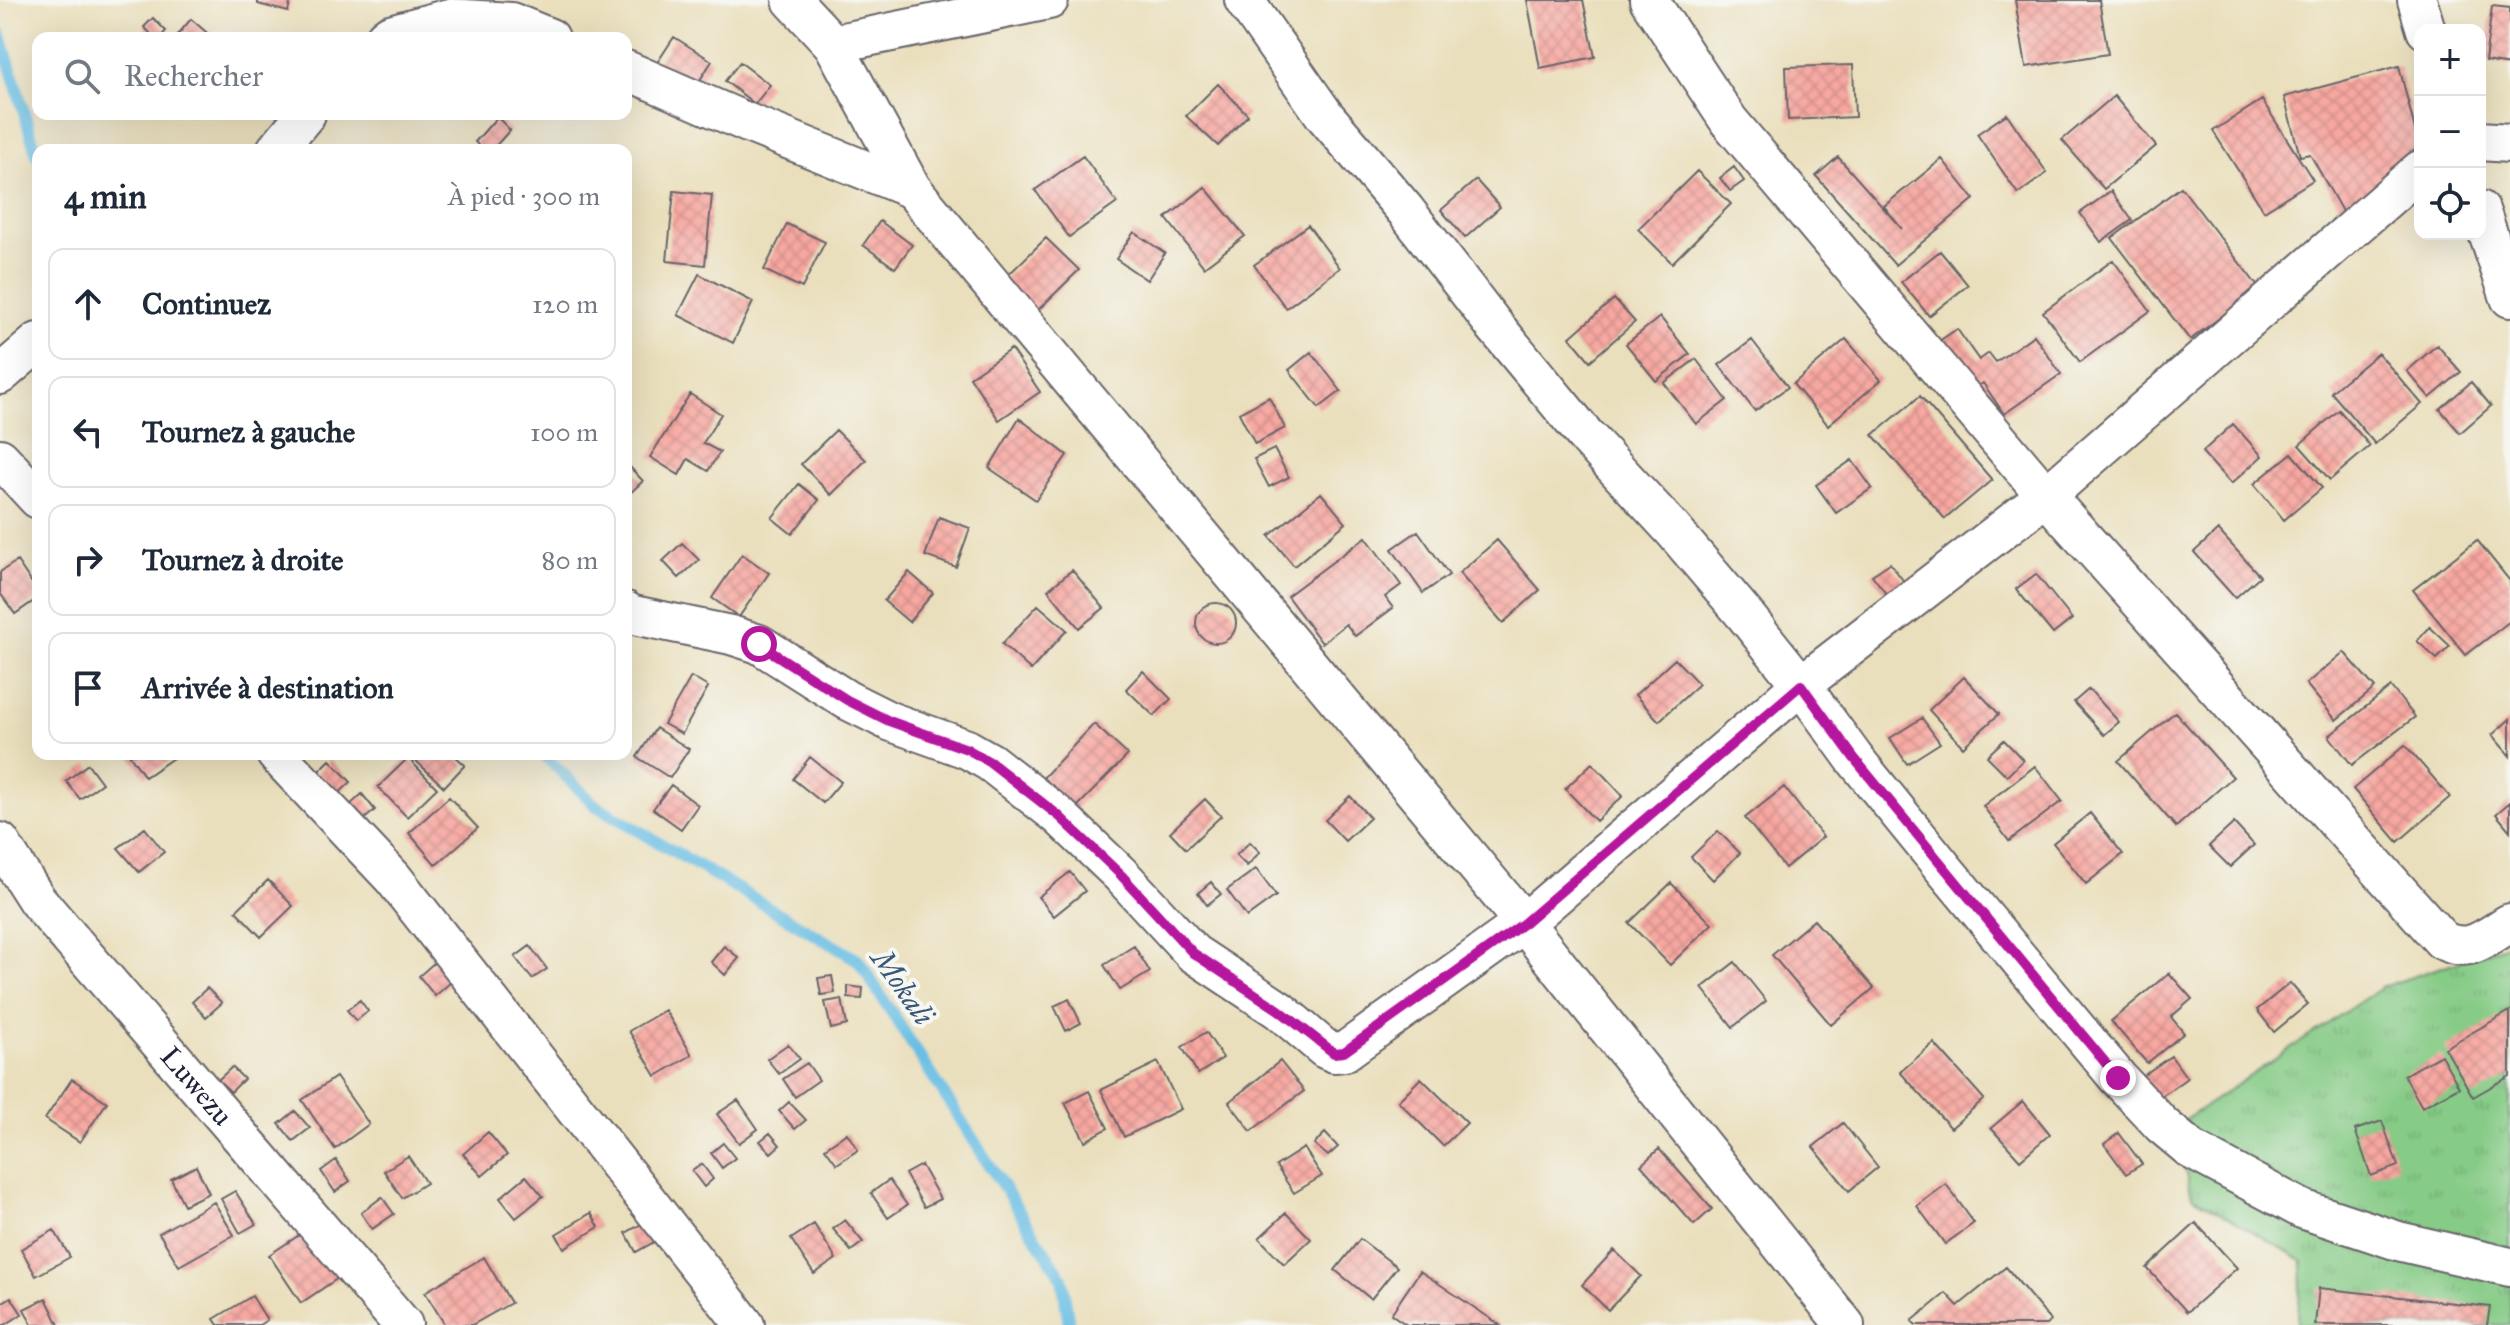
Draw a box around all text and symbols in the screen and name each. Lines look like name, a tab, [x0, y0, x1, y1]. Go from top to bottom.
map controls	[2414, 24, 2486, 240]
button: +	[2414, 24, 2486, 96]
search box	[32, 32, 632, 120]
icon: search	[60, 54, 104, 98]
text: Rechercher	[124, 58, 263, 94]
button: −	[2414, 96, 2486, 168]
button: locate	[2414, 168, 2486, 240]
text: 4 min	[64, 176, 147, 217]
text: À pied · 300 m	[448, 180, 600, 212]
icon: ahead	[66, 282, 110, 326]
text: Continuez	[142, 286, 271, 322]
text: 120 m	[532, 288, 598, 320]
icon: left	[66, 410, 110, 454]
text: Tournez à gauche	[142, 414, 355, 450]
text: 100 m	[530, 416, 598, 448]
icon: right	[66, 538, 110, 582]
text: Tournez à droite	[142, 542, 344, 578]
text: 80 m	[542, 544, 598, 576]
route start	[741, 626, 777, 662]
icon: arrive	[66, 666, 110, 710]
text: Arrivée à destination	[142, 670, 394, 706]
water label: Mokali	[862, 940, 942, 1032]
street label: Luwezu	[153, 1039, 240, 1133]
route end	[2100, 1060, 2136, 1096]

